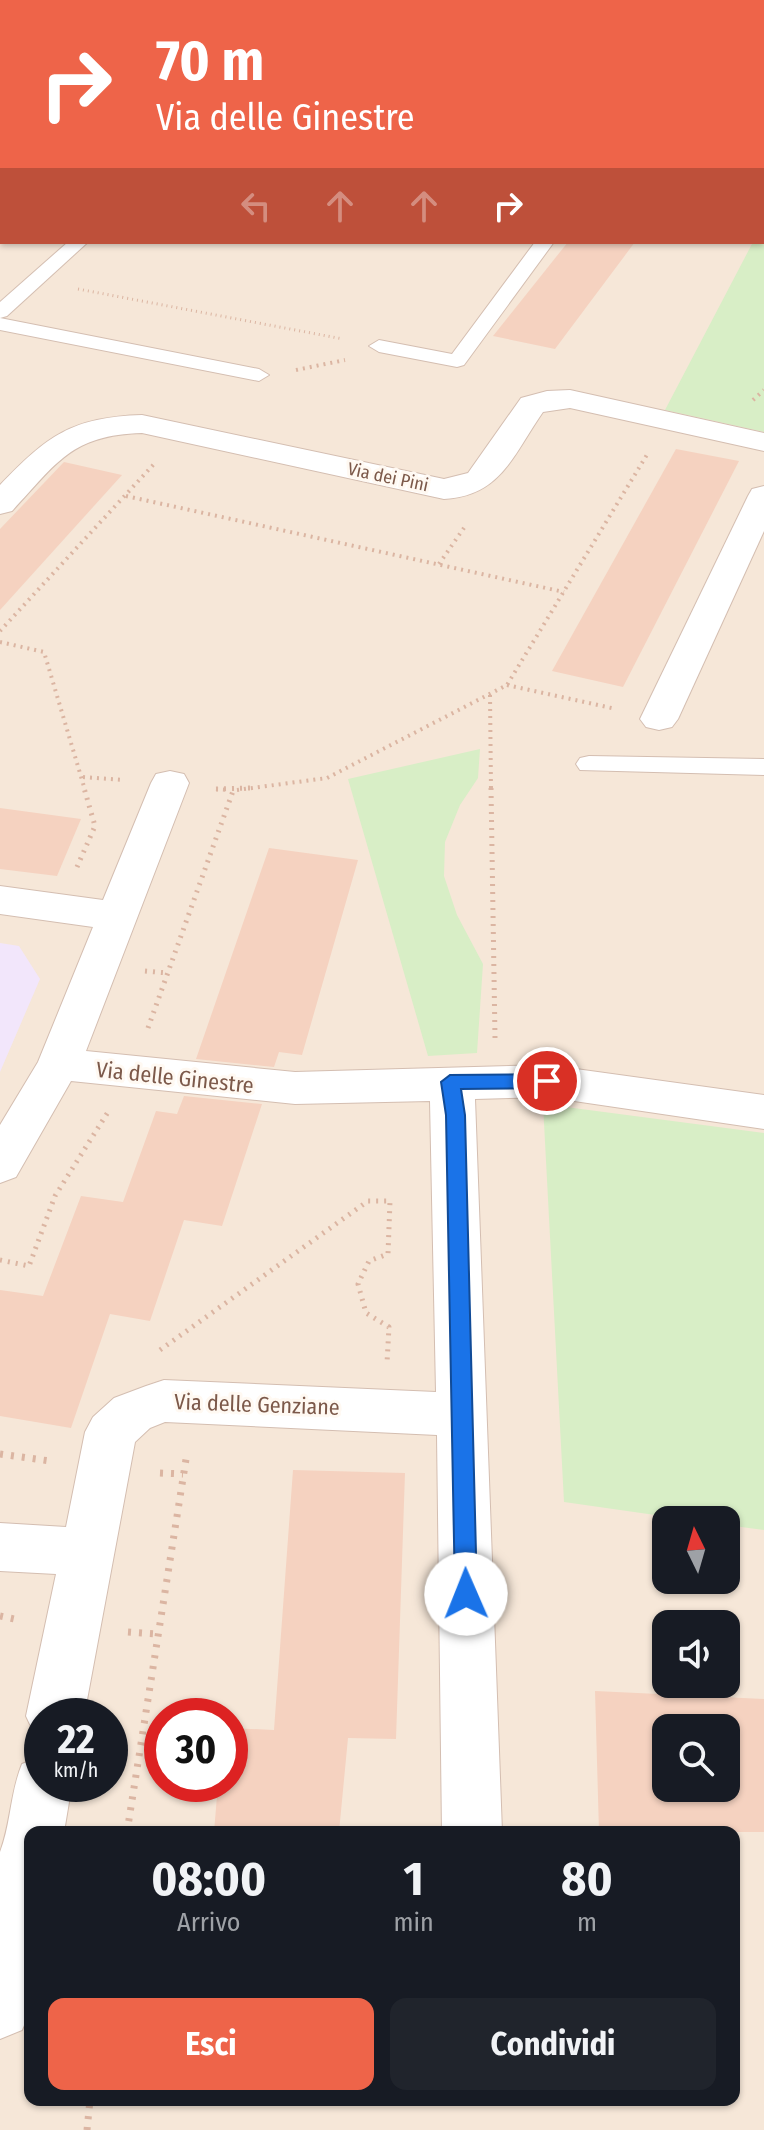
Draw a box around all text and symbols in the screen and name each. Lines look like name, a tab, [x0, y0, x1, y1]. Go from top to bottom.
text: 70 m	[156, 28, 264, 95]
icon: right	[24, 32, 128, 136]
text: Via delle Ginestre	[156, 96, 415, 140]
icon: left	[234, 184, 278, 228]
icon: ahead	[318, 184, 362, 228]
icon: ahead	[402, 184, 446, 228]
icon: right	[486, 184, 530, 228]
street label: Via dei Pini	[346, 458, 430, 496]
pin	[513, 1047, 581, 1115]
street label: Via delle Ginestre	[95, 1056, 255, 1099]
icon: arrive	[525, 1059, 569, 1103]
street label: Via delle Genziane	[174, 1388, 340, 1421]
north arrow	[652, 1506, 740, 1594]
map controls	[652, 1506, 740, 1802]
position arrow	[424, 1552, 508, 1636]
button: sound	[652, 1610, 740, 1698]
speed limit sign: 30	[144, 1698, 248, 1802]
button: search	[652, 1714, 740, 1802]
text: 22	[57, 1716, 95, 1764]
text: km/h	[54, 1758, 98, 1782]
text: 08:00	[151, 1850, 266, 1908]
text: 1	[404, 1850, 424, 1908]
text: 80	[561, 1850, 613, 1908]
text: Arrivo	[177, 1907, 241, 1938]
text: min	[394, 1907, 434, 1938]
text: m	[577, 1907, 597, 1938]
button: Esci	[48, 1998, 374, 2090]
button: Condividi	[390, 1998, 716, 2090]

